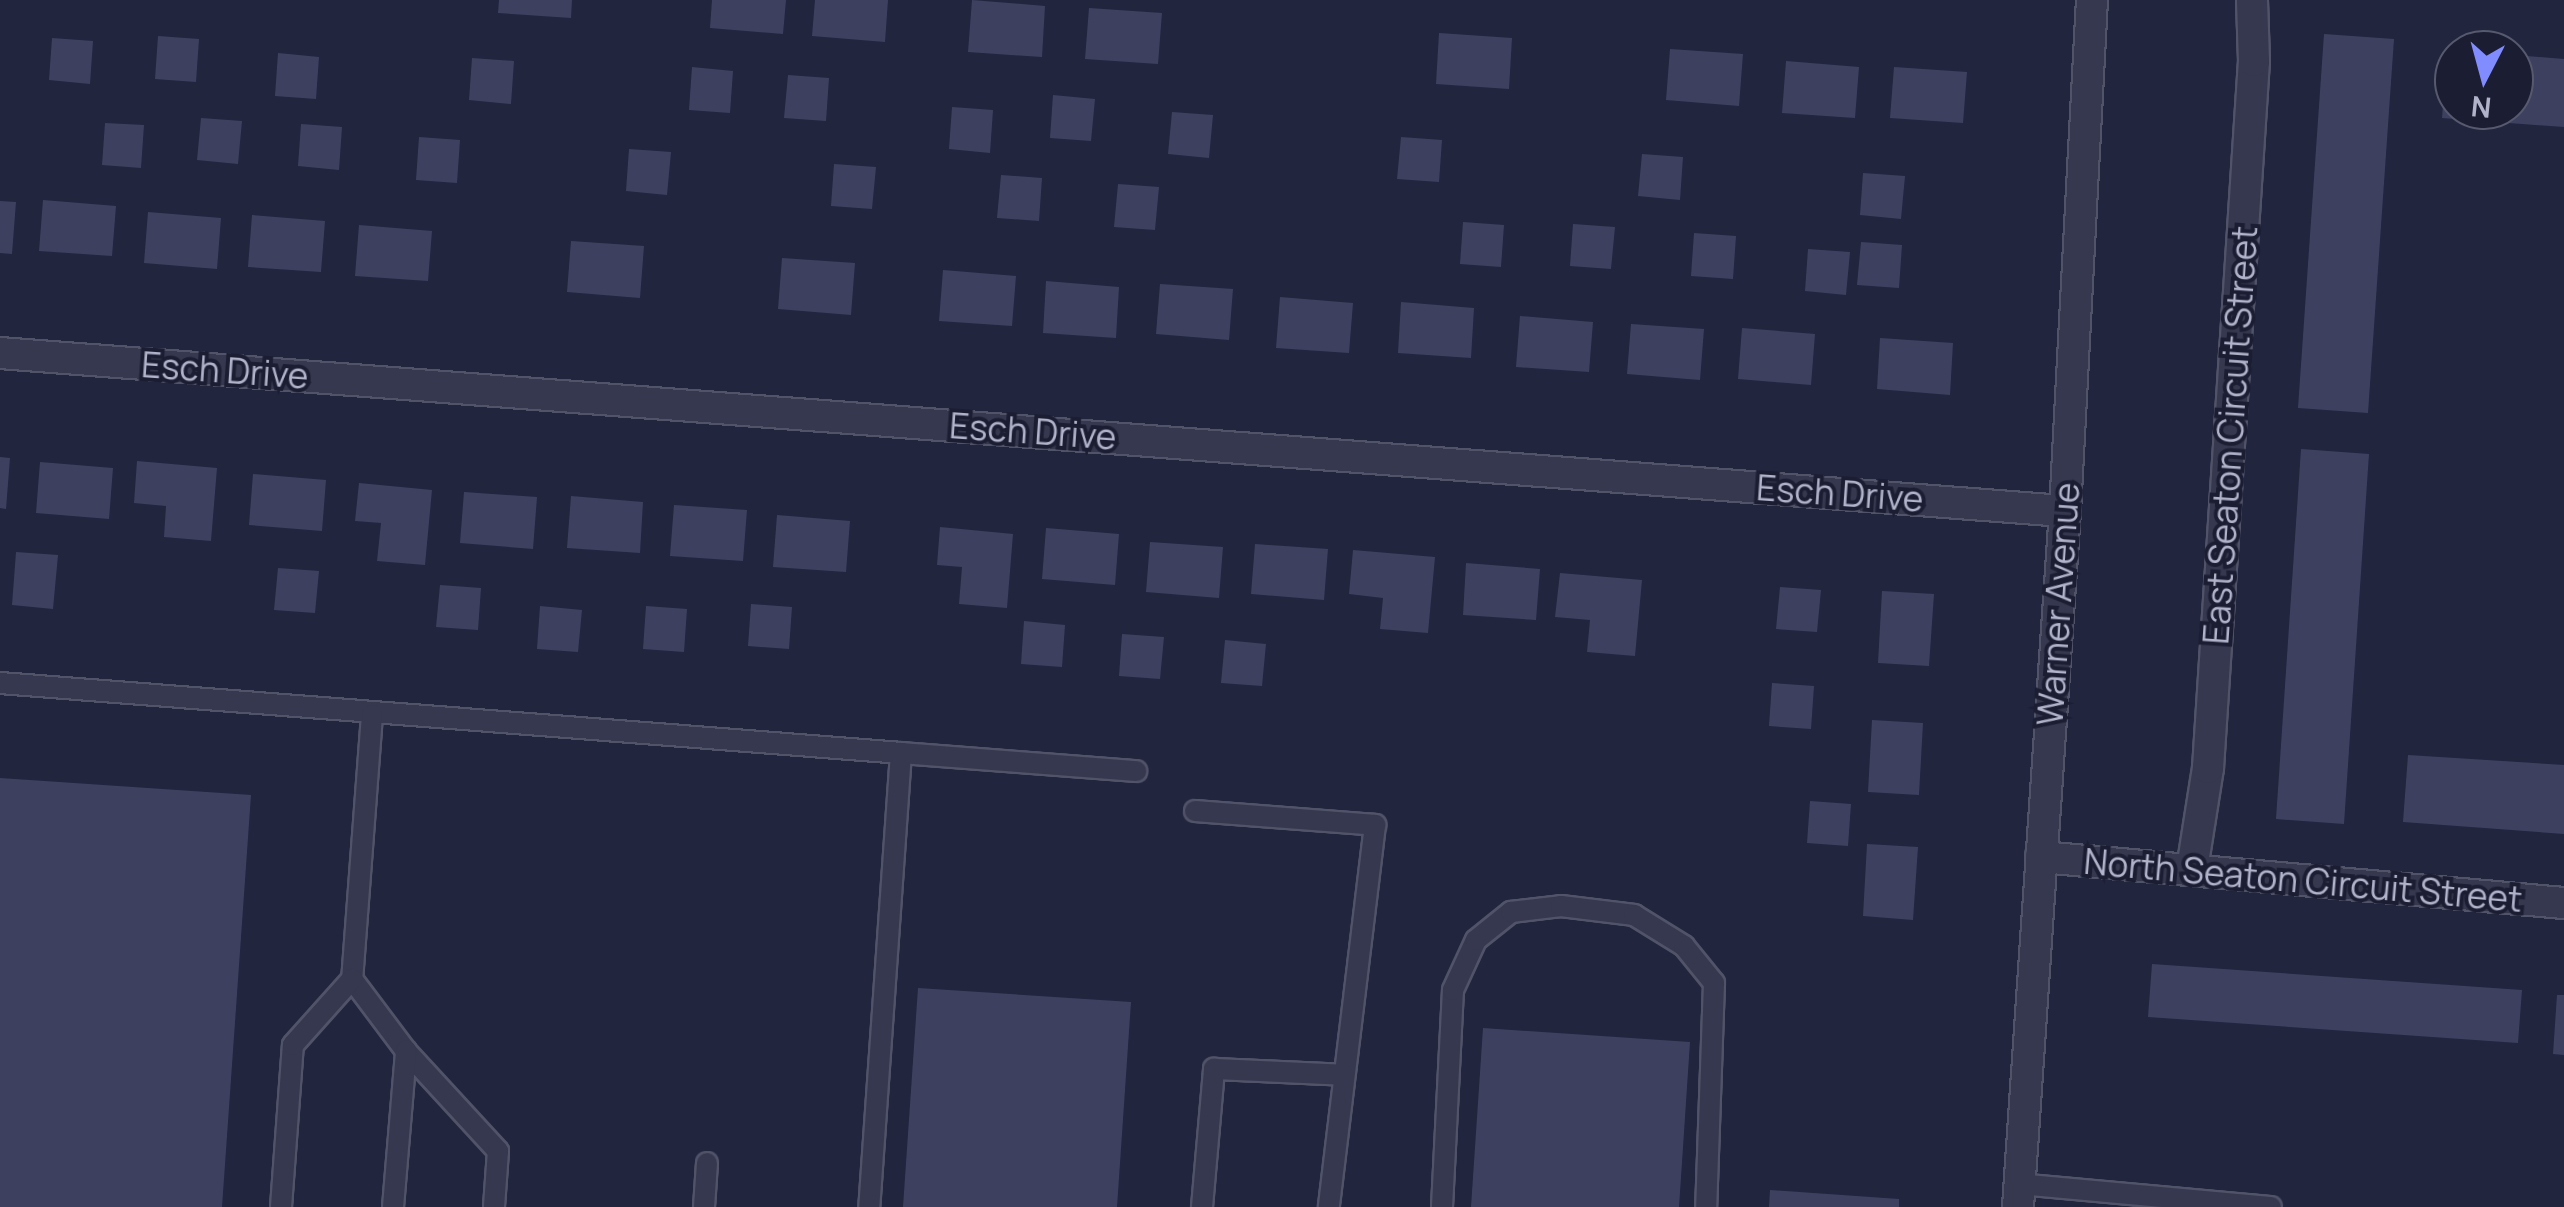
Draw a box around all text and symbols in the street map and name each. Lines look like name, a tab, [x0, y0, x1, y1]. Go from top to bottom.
north arrow	[2434, 30, 2534, 130]
text: N	[2469, 88, 2493, 128]
street label: East Seaton Circuit Street	[2194, 224, 2266, 646]
street label: Esch Drive	[140, 343, 310, 397]
street label: Esch Drive	[948, 404, 1118, 458]
street label: Esch Drive	[1755, 466, 1925, 520]
street label: Warner Avenue	[2029, 481, 2087, 727]
street label: North Seaton Circuit Street	[2082, 840, 2524, 920]

